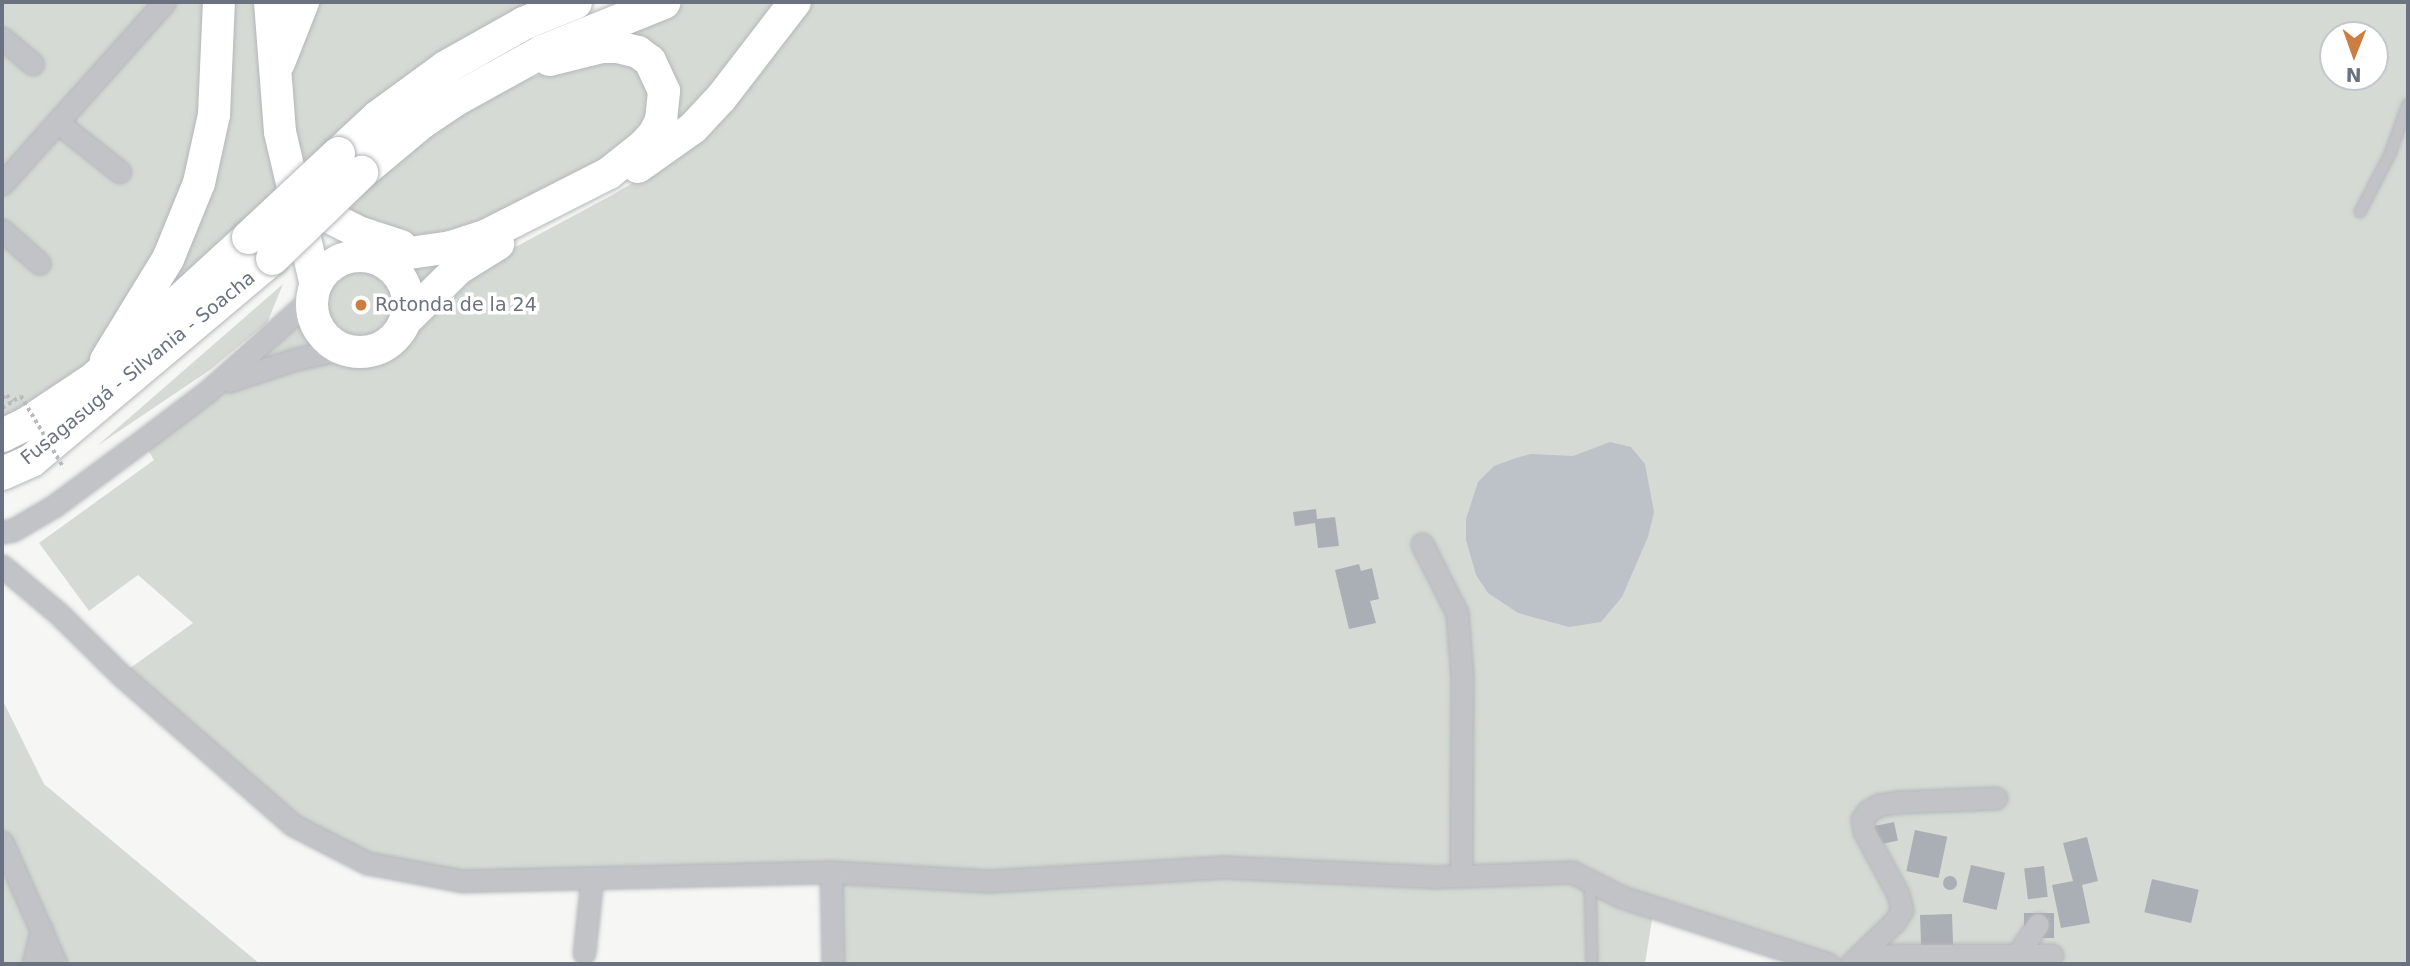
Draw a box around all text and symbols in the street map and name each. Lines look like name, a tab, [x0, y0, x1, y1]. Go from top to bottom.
north arrow	[2319, 21, 2389, 91]
text: N	[2346, 64, 2362, 86]
street label: Fusagasugá - Silvania - Soacha	[16, 266, 260, 470]
place label: Rotonda de la 24	[375, 294, 537, 316]
marker: Rotonda de la 24	[353, 297, 369, 313]

